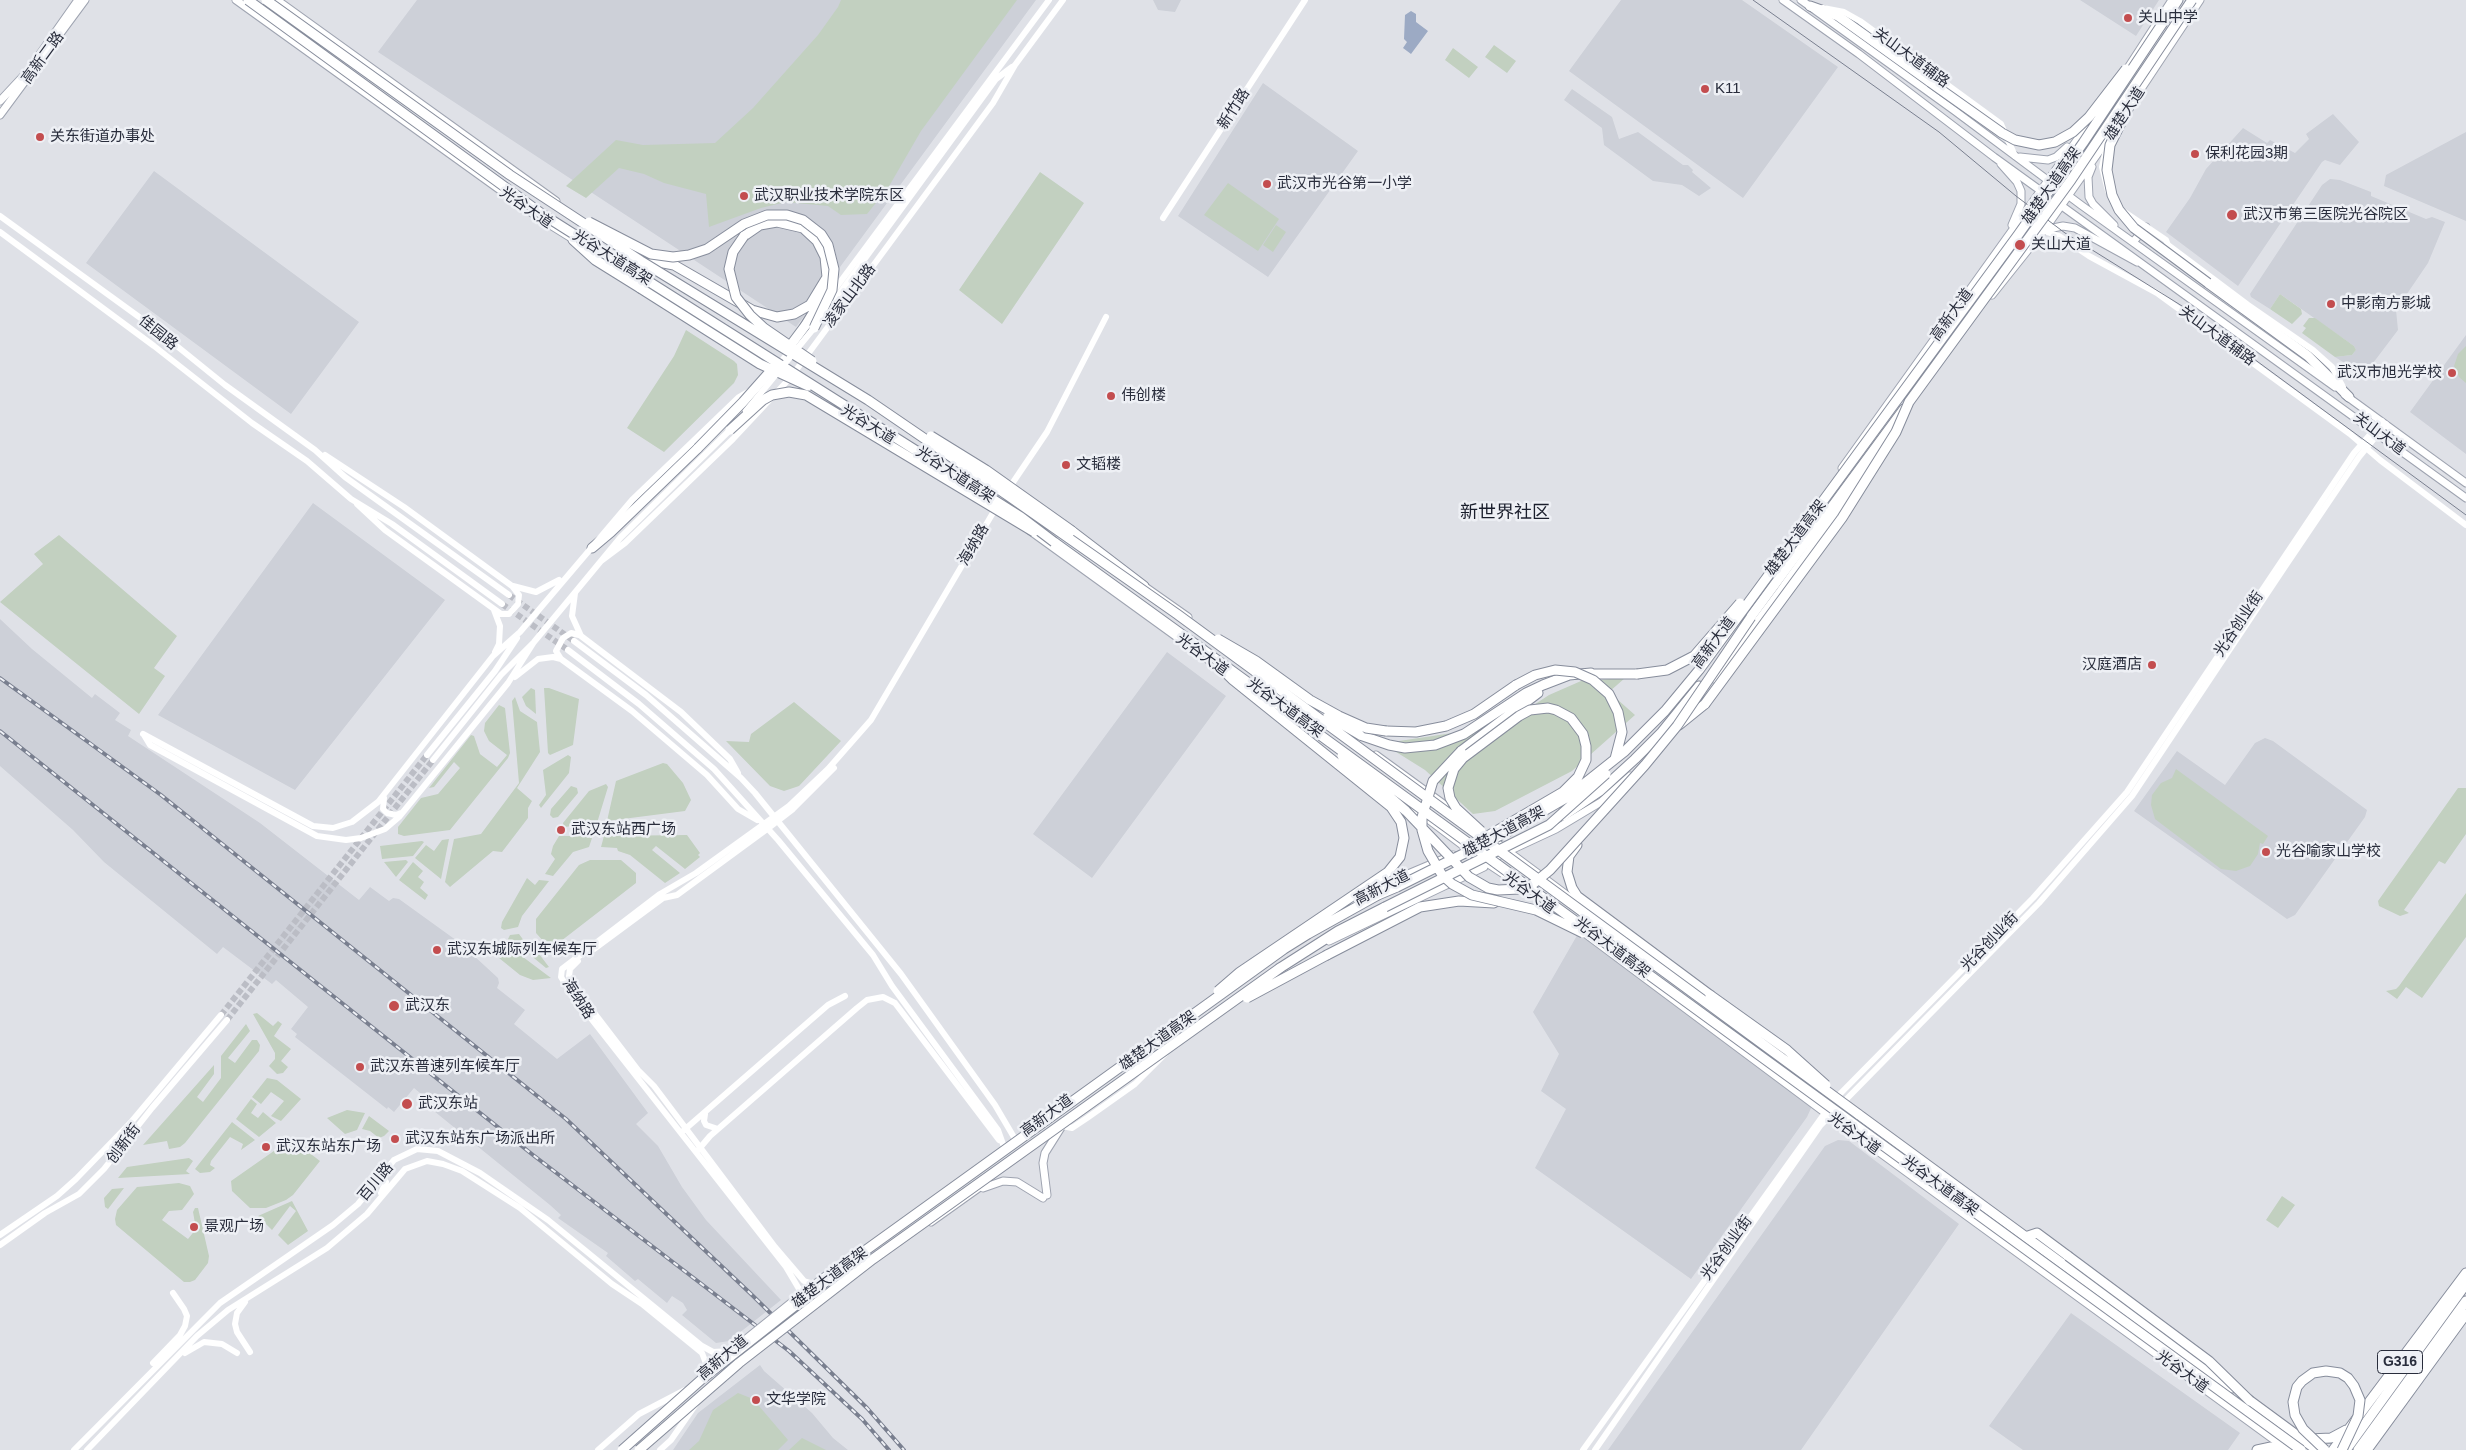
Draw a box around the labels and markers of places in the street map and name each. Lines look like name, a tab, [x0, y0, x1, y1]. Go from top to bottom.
place label: 关山中学	[2138, 9, 2198, 27]
marker: 关山中学	[2122, 12, 2134, 24]
place label: K11	[1715, 80, 1741, 98]
marker: K11	[1699, 83, 1711, 95]
place label: 关东街道办事处	[50, 128, 155, 146]
marker: 关东街道办事处	[34, 131, 46, 143]
place label: 保利花园3期	[2205, 145, 2288, 163]
marker: 保利花园3期	[2189, 148, 2201, 160]
place label: 武汉市光谷第一小学	[1277, 175, 1412, 193]
marker: 武汉市光谷第一小学	[1261, 178, 1273, 190]
place label: 武汉职业技术学院东区	[754, 187, 904, 205]
marker: 武汉职业技术学院东区	[738, 190, 750, 202]
place label: 武汉市第三医院光谷院区	[2243, 206, 2408, 224]
marker: 武汉市第三医院光谷院区	[2225, 208, 2239, 222]
place label: 关山大道	[2031, 236, 2091, 254]
marker: 关山大道	[2013, 238, 2027, 252]
place label: 中影南方影城	[2341, 295, 2431, 313]
marker: 中影南方影城	[2325, 298, 2337, 310]
place label: 武汉市旭光学校	[2337, 364, 2442, 382]
marker: 武汉市旭光学校	[2446, 367, 2458, 379]
place label: 伟创楼	[1121, 387, 1166, 405]
marker: 伟创楼	[1105, 390, 1117, 402]
place label: 文韬楼	[1076, 456, 1121, 474]
marker: 文韬楼	[1060, 459, 1072, 471]
place label: 汉庭酒店	[2082, 656, 2142, 674]
marker: 汉庭酒店	[2146, 659, 2158, 671]
place label: 武汉东站西广场	[571, 821, 676, 839]
marker: 武汉东站西广场	[555, 824, 567, 836]
place label: 光谷喻家山学校	[2276, 843, 2381, 861]
marker: 光谷喻家山学校	[2260, 846, 2272, 858]
place label: 武汉东城际列车候车厅	[447, 941, 597, 959]
marker: 武汉东城际列车候车厅	[431, 944, 443, 956]
place label: 武汉东	[405, 997, 450, 1015]
marker: 武汉东	[387, 999, 401, 1013]
place label: 武汉东普速列车候车厅	[370, 1058, 520, 1076]
marker: 武汉东普速列车候车厅	[354, 1061, 366, 1073]
place label: 武汉东站	[418, 1095, 478, 1113]
marker: 武汉东站	[400, 1097, 414, 1111]
place label: 武汉东站东广场派出所	[405, 1130, 555, 1148]
marker: 武汉东站东广场派出所	[389, 1133, 401, 1145]
place label: 武汉东站东广场	[276, 1138, 381, 1156]
marker: 武汉东站东广场	[260, 1141, 272, 1153]
place label: 景观广场	[204, 1218, 264, 1236]
marker: 景观广场	[188, 1221, 200, 1233]
place label: 文华学院	[766, 1391, 826, 1409]
marker: 文华学院	[750, 1394, 762, 1406]

